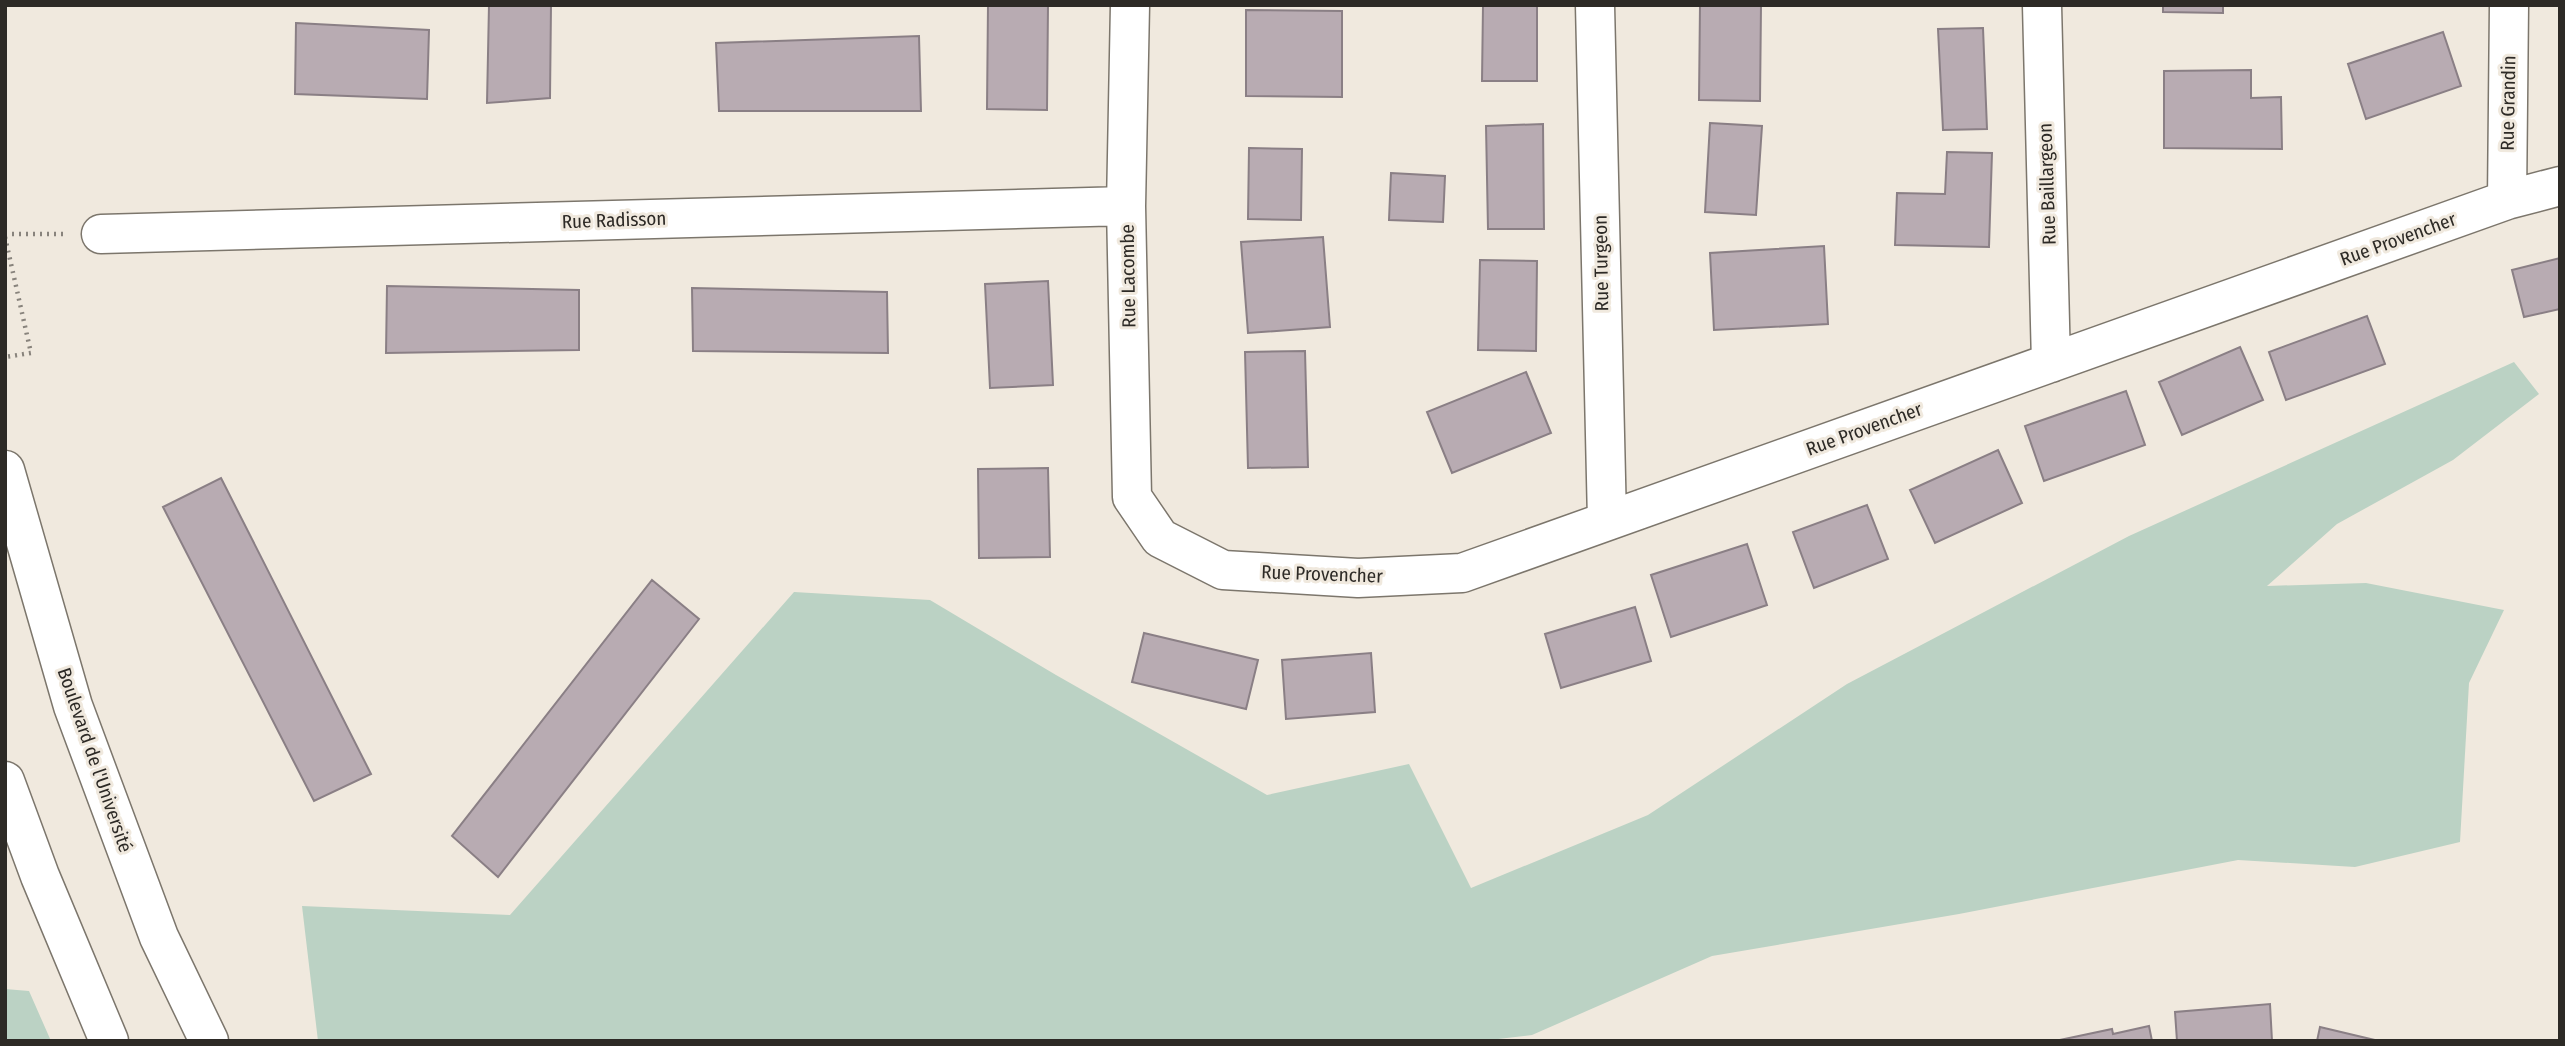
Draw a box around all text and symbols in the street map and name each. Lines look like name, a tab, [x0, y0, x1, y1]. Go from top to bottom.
street label: Rue Grandin	[2496, 55, 2520, 151]
street label: Rue Baillargeon	[2033, 123, 2061, 245]
street label: Rue Radisson	[561, 207, 667, 233]
street label: Rue Provencher	[2337, 207, 2459, 271]
street label: Rue Turgeon	[1589, 215, 1613, 311]
street label: Rue Lacombe	[1116, 224, 1140, 328]
street label: Rue Provencher	[1803, 397, 1925, 461]
street label: Rue Provencher	[1261, 560, 1384, 588]
street label: Boulevard de l'Université	[53, 665, 137, 855]

